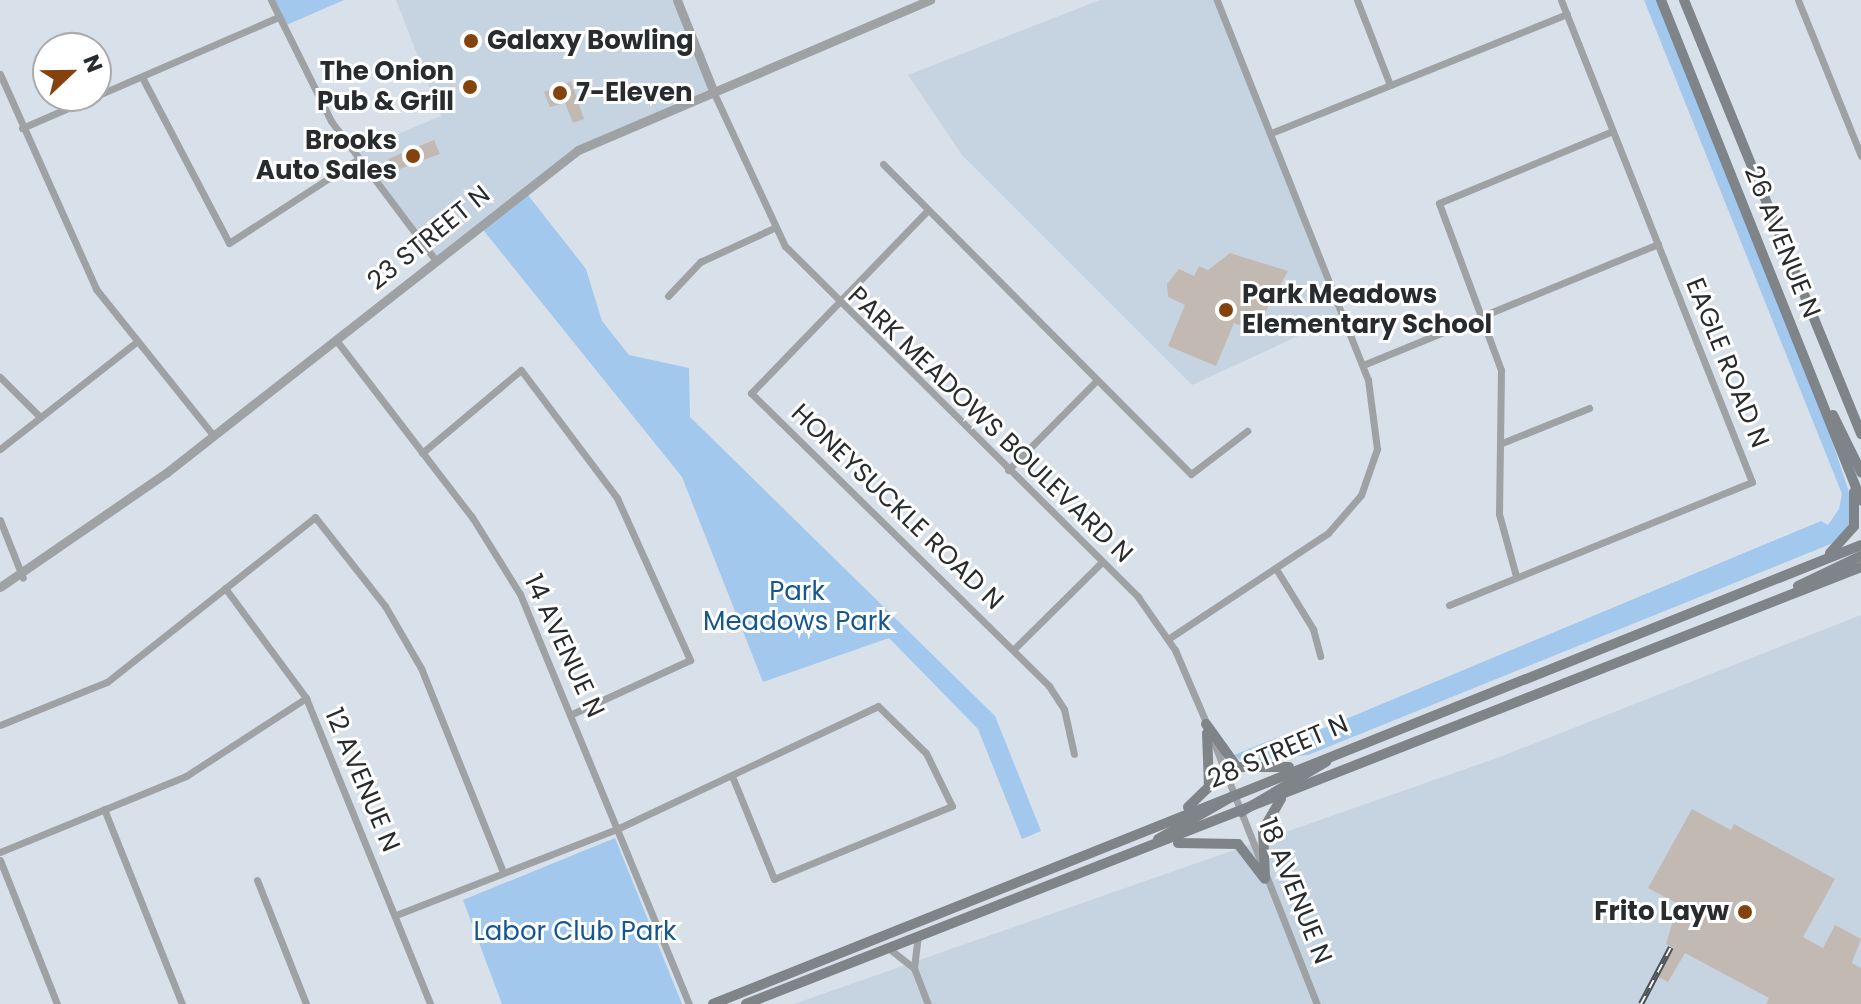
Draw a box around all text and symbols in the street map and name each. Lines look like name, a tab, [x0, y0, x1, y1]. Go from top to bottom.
place label: Galaxy Bowling	[487, 25, 694, 57]
north arrow	[32, 32, 112, 112]
marker: Galaxy Bowling	[462, 32, 480, 50]
text: N	[75, 50, 110, 77]
place label: The Onion Pub & Grill	[317, 56, 454, 118]
place label: 7-Eleven	[576, 77, 693, 109]
marker: The Onion Pub & Grill	[461, 78, 479, 96]
marker: 7-Eleven	[551, 84, 569, 102]
place label: Brooks Auto Sales	[256, 125, 397, 186]
marker: Brooks Auto Sales	[404, 147, 422, 165]
street label: 26 AVENUE N	[1737, 161, 1827, 323]
street label: 23 STREET N	[362, 179, 496, 297]
street label: EAGLE ROAD N	[1679, 274, 1775, 452]
place label: Park Meadows Elementary School	[1242, 279, 1492, 340]
street label: PARK MEADOWS BOULEVARD N	[841, 281, 1139, 569]
marker: Park Meadows Elementary School	[1217, 301, 1235, 319]
street label: HONEYSUCKLE ROAD N	[785, 398, 1009, 616]
street label: 14 AVENUE N	[517, 569, 611, 723]
park label: Park Meadows Park	[703, 576, 891, 638]
street label: 12 AVENUE N	[318, 703, 406, 857]
street label: 28 STREET N	[1203, 708, 1353, 796]
street label: 18 AVENUE N	[1252, 814, 1338, 968]
place label: Frito Layw	[1594, 896, 1729, 928]
marker: Frito Layw	[1736, 903, 1754, 921]
park label: Labor Club Park	[473, 916, 677, 948]

